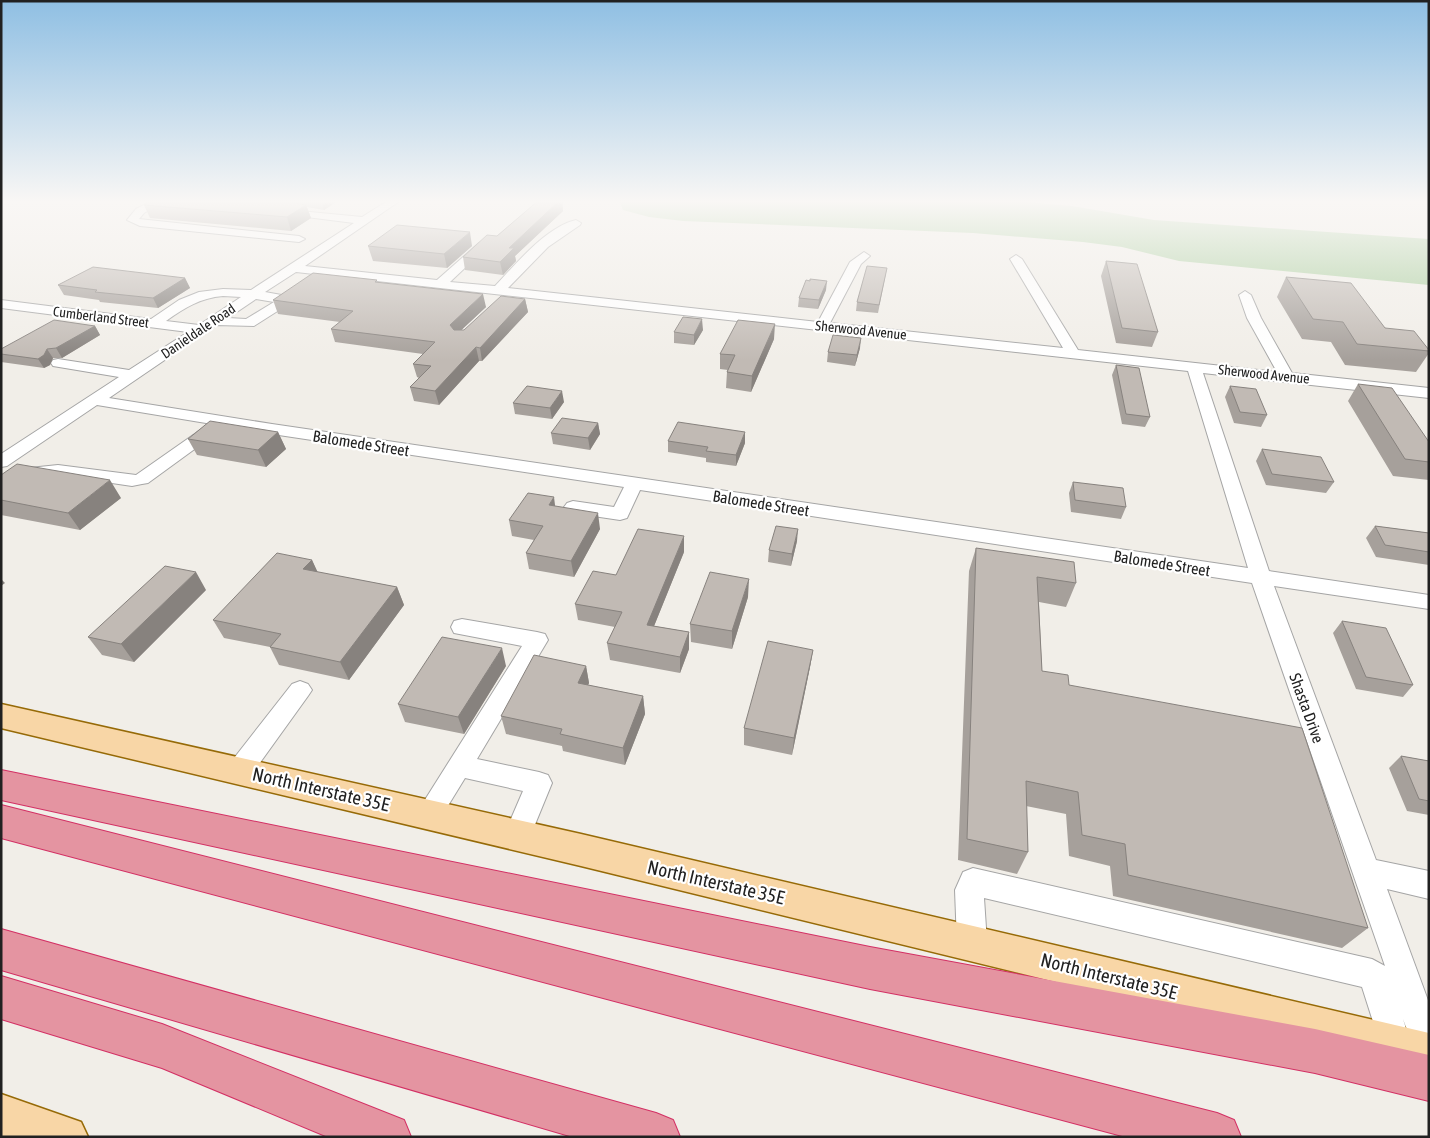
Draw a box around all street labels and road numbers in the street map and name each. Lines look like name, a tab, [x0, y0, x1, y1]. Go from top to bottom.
street label: Danieldale Road	[158, 300, 238, 362]
street label: Cumberland Street	[52, 303, 150, 331]
street label: Sherwood Avenue	[814, 317, 908, 343]
street label: Sherwood Avenue	[1217, 361, 1311, 387]
street label: Balomede Street	[311, 426, 411, 460]
street label: Balomede Street	[711, 486, 811, 520]
street label: Balomede Street	[1112, 546, 1212, 580]
street label: Shasta Drive	[1286, 671, 1328, 745]
street label: North Interstate 35E	[250, 763, 392, 815]
street label: North Interstate 35E	[645, 856, 787, 908]
street label: North Interstate 35E	[1038, 948, 1180, 1004]

